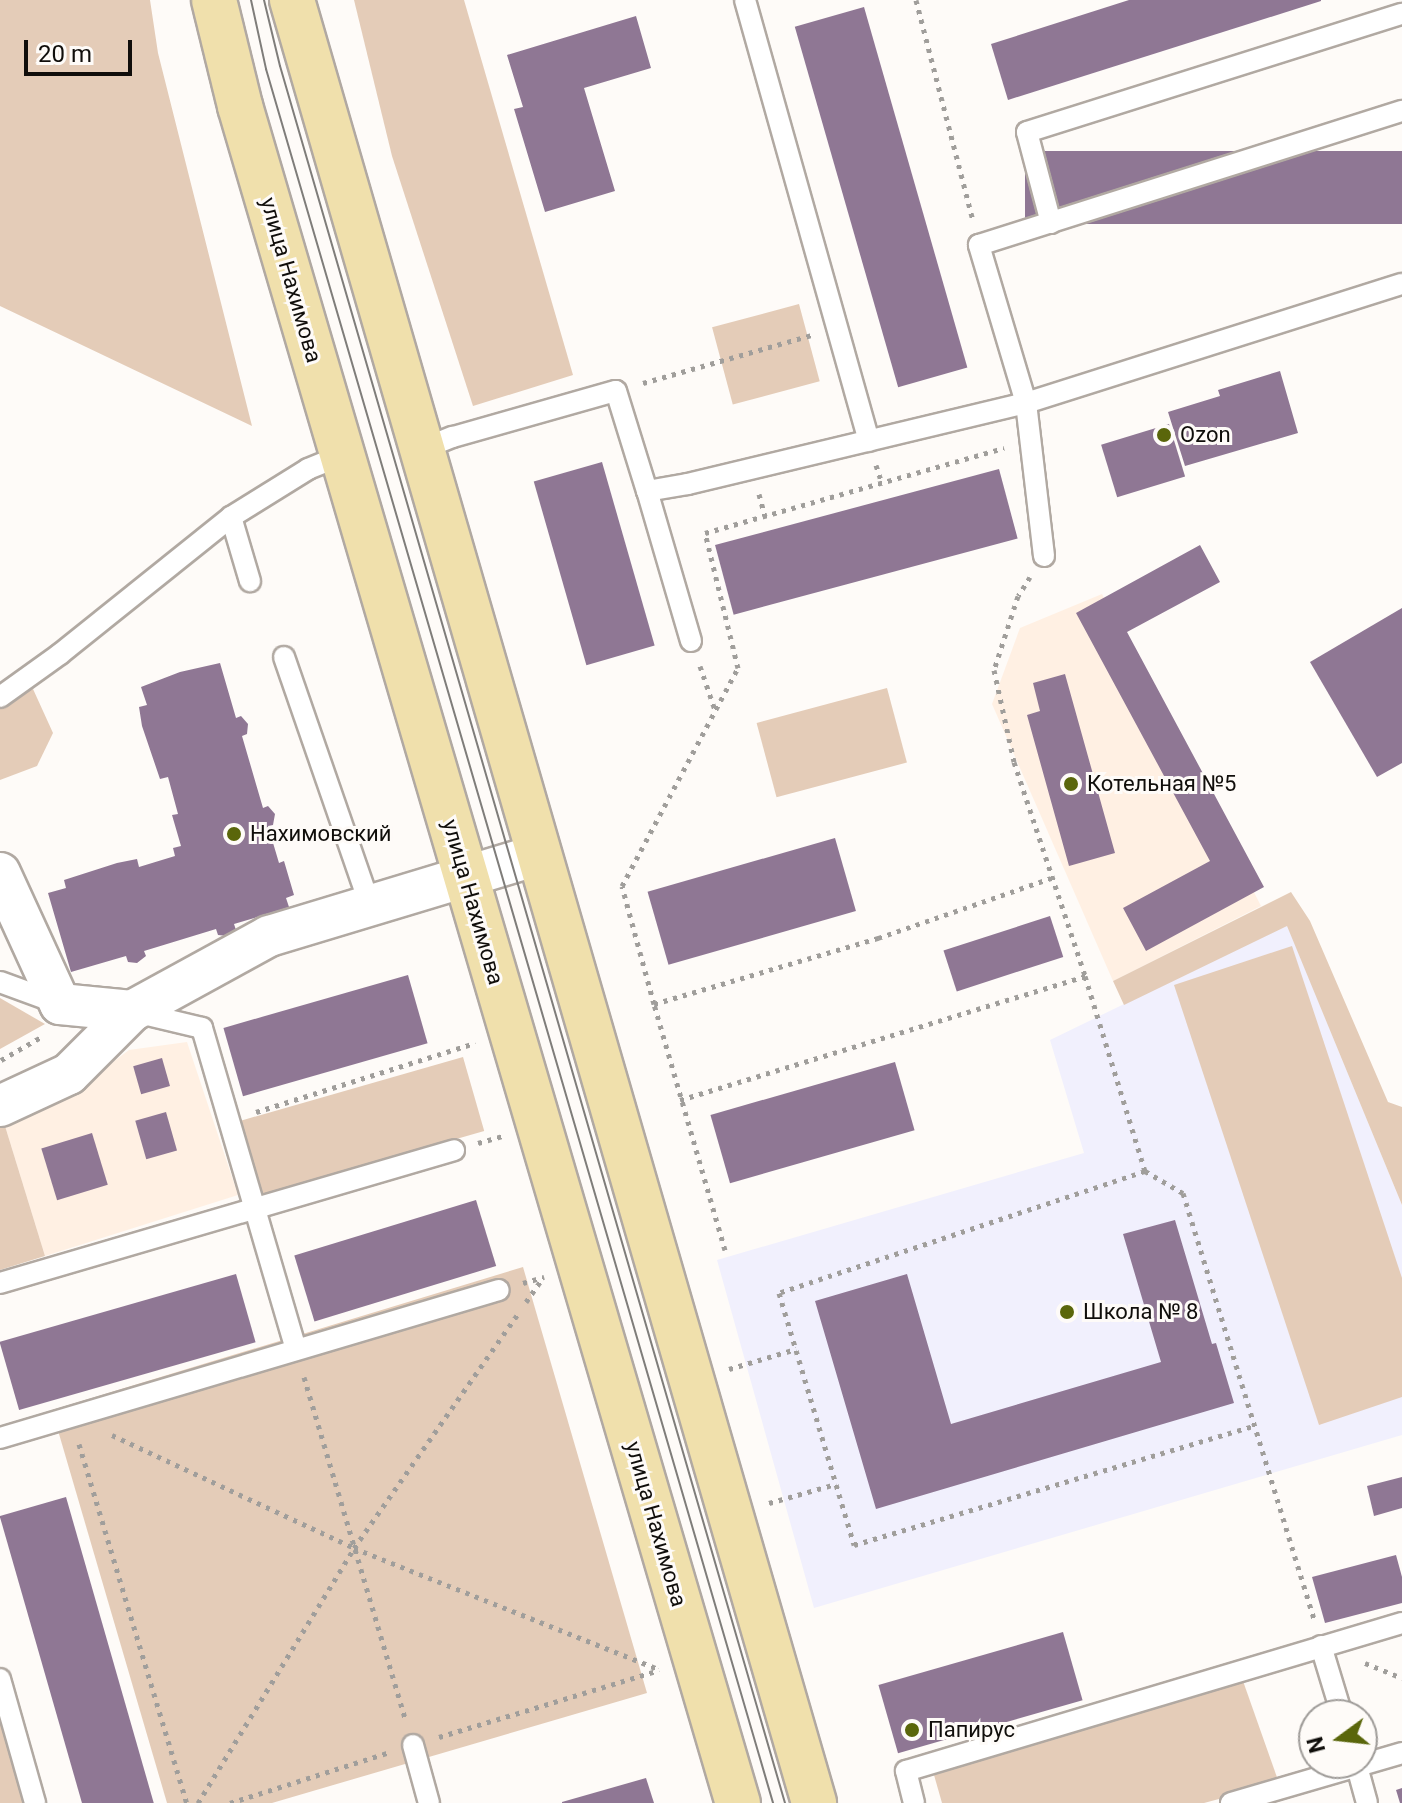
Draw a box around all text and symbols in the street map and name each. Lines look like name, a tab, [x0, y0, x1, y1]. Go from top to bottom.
scale bar	[28, 24, 136, 74]
text: 20 m	[38, 40, 92, 68]
street label: улица Нахимова	[255, 194, 327, 366]
place label: Ozon	[1180, 422, 1231, 448]
marker: Ozon	[1155, 426, 1173, 444]
place label: Котельная №5	[1087, 771, 1236, 797]
marker: Котельная №5	[1062, 775, 1080, 793]
street label: улица Нахимова	[437, 816, 509, 988]
place label: Нахимовский	[250, 821, 392, 847]
marker: Нахимовский	[225, 825, 243, 843]
place label: Школа № 8	[1083, 1299, 1198, 1325]
marker: Школа № 8	[1058, 1303, 1076, 1321]
street label: улица Нахимова	[620, 1438, 692, 1610]
north arrow	[1298, 1699, 1378, 1779]
place label: Папирус	[928, 1717, 1015, 1743]
marker: Папирус	[903, 1721, 921, 1739]
text: N	[1302, 1734, 1330, 1756]

